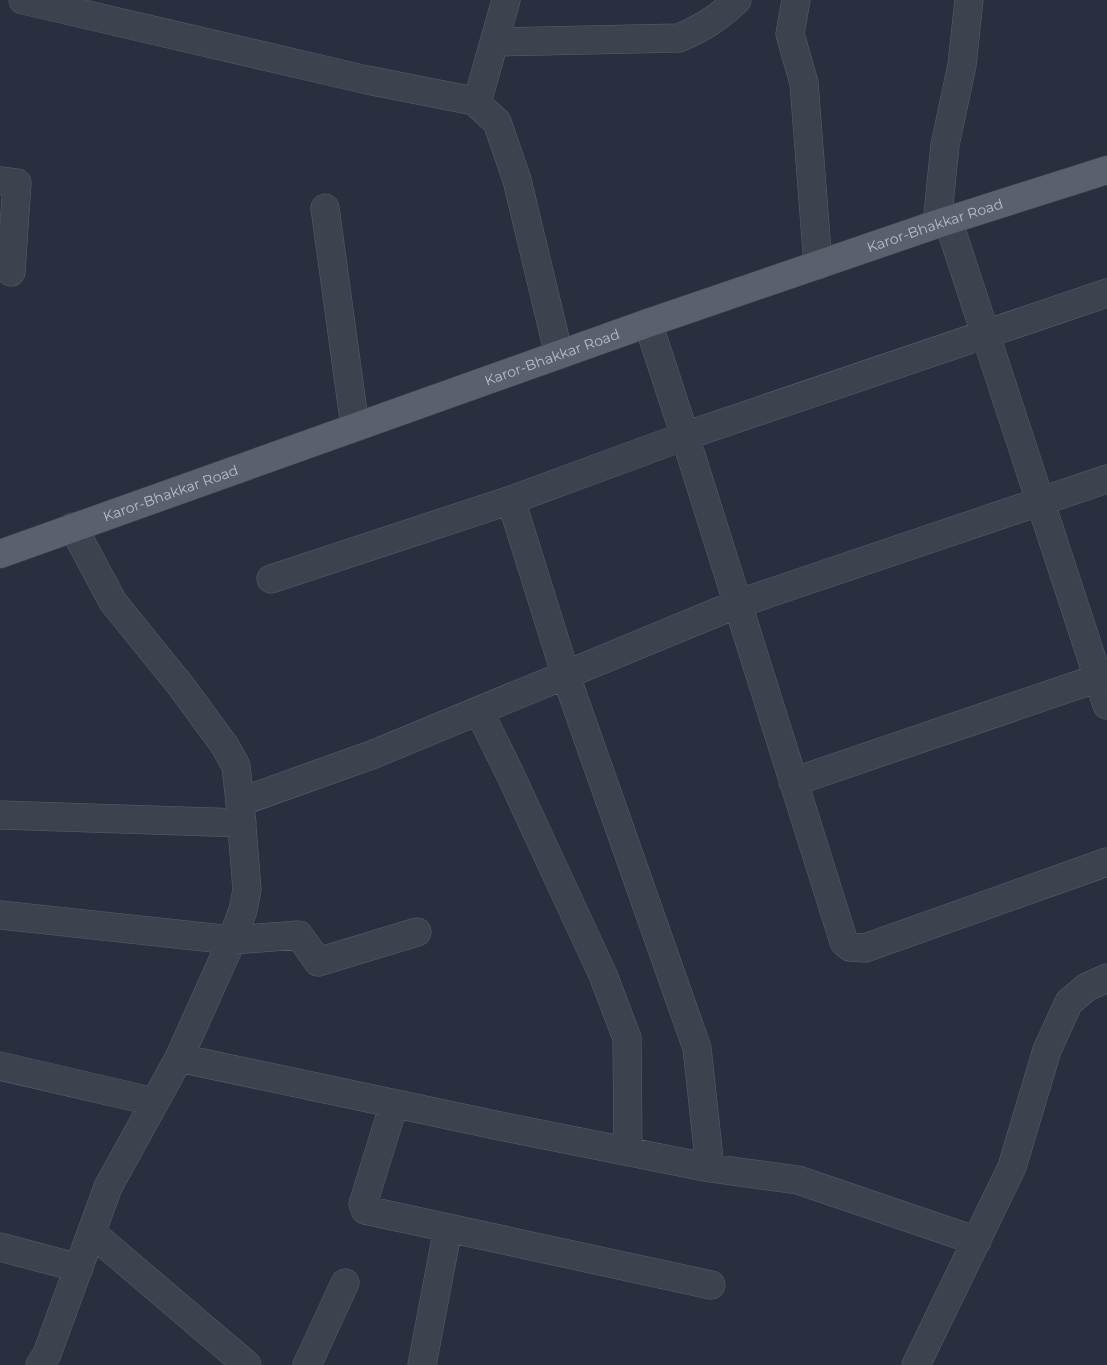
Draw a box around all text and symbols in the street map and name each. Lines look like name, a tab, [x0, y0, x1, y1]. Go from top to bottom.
street label: Karor-Bhakkar Road	[865, 195, 1005, 256]
street label: Karor-Bhakkar Road	[482, 325, 622, 390]
street label: Karor-Bhakkar Road	[101, 461, 240, 526]

